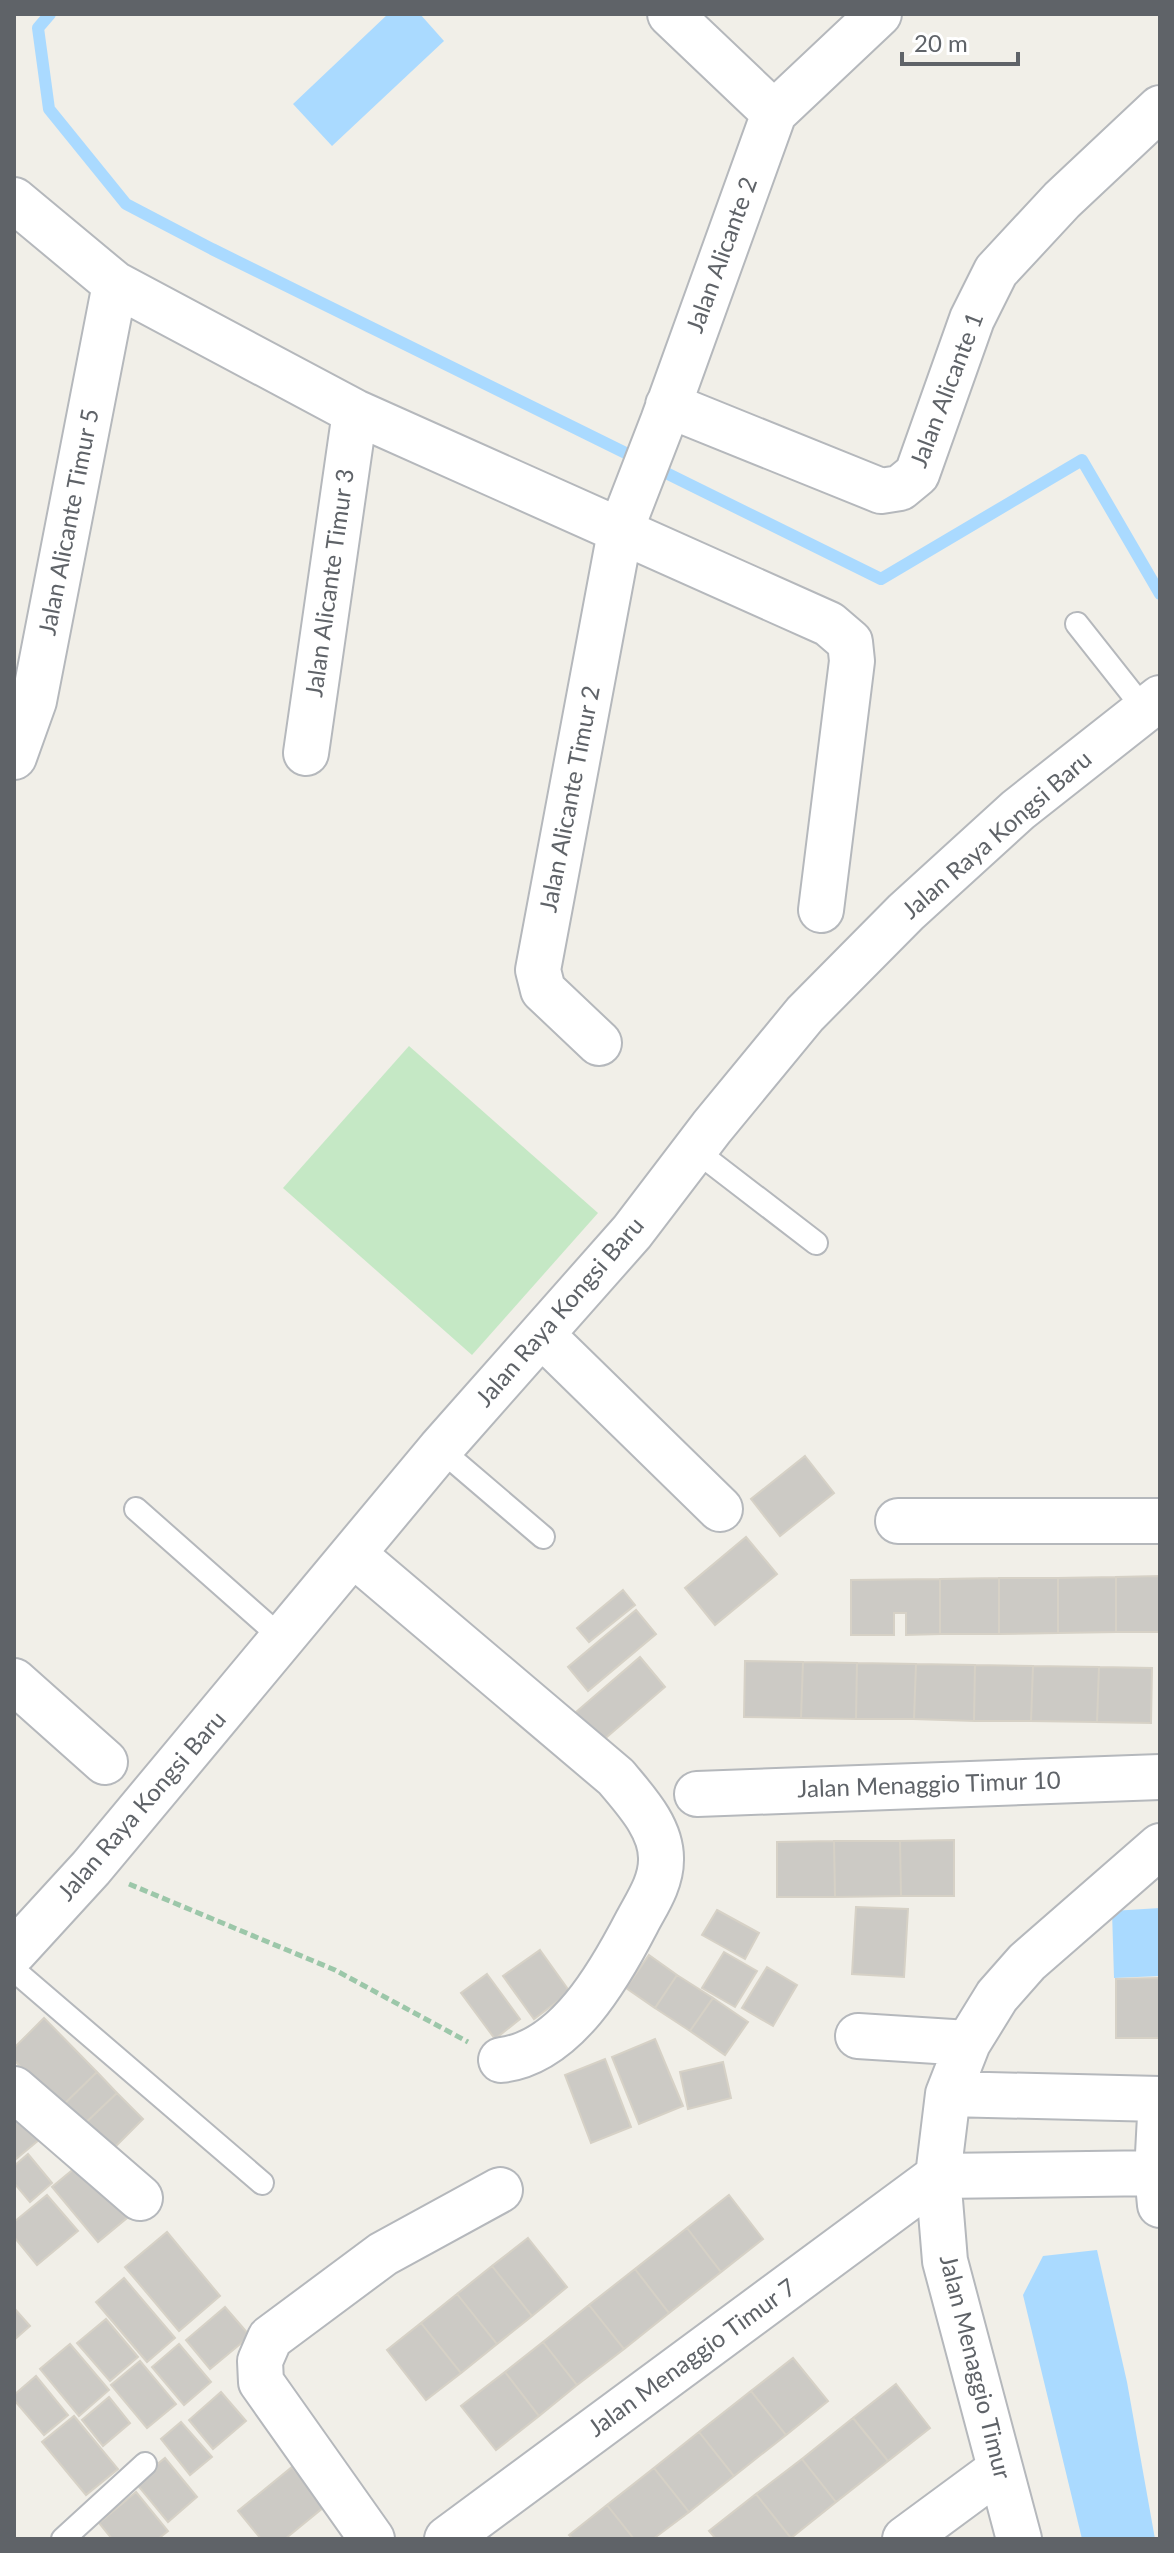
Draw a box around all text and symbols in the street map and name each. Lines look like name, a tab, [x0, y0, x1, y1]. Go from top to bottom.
scale bar	[902, 16, 1018, 66]
text: 20 m	[914, 28, 968, 57]
street label: Jalan Alicante 2	[679, 173, 762, 336]
street label: Jalan Alicante 1	[903, 308, 988, 471]
street label: Jalan Alicante Timur 5	[31, 406, 104, 637]
street label: Jalan Alicante Timur 3	[298, 467, 359, 699]
street label: Jalan Alicante Timur 2	[532, 683, 605, 914]
street label: Jalan Raya Kongsi Baru	[895, 744, 1097, 924]
street label: Jalan Raya Kongsi Baru	[469, 1210, 649, 1412]
street label: Jalan Raya Kongsi Baru	[51, 1704, 231, 1906]
street label: Jalan Menaggio Timur 10	[797, 1764, 1061, 1803]
street label: Jalan Menaggio Timur	[935, 2252, 1018, 2482]
street label: Jalan Menaggio Timur 7	[582, 2272, 801, 2442]

